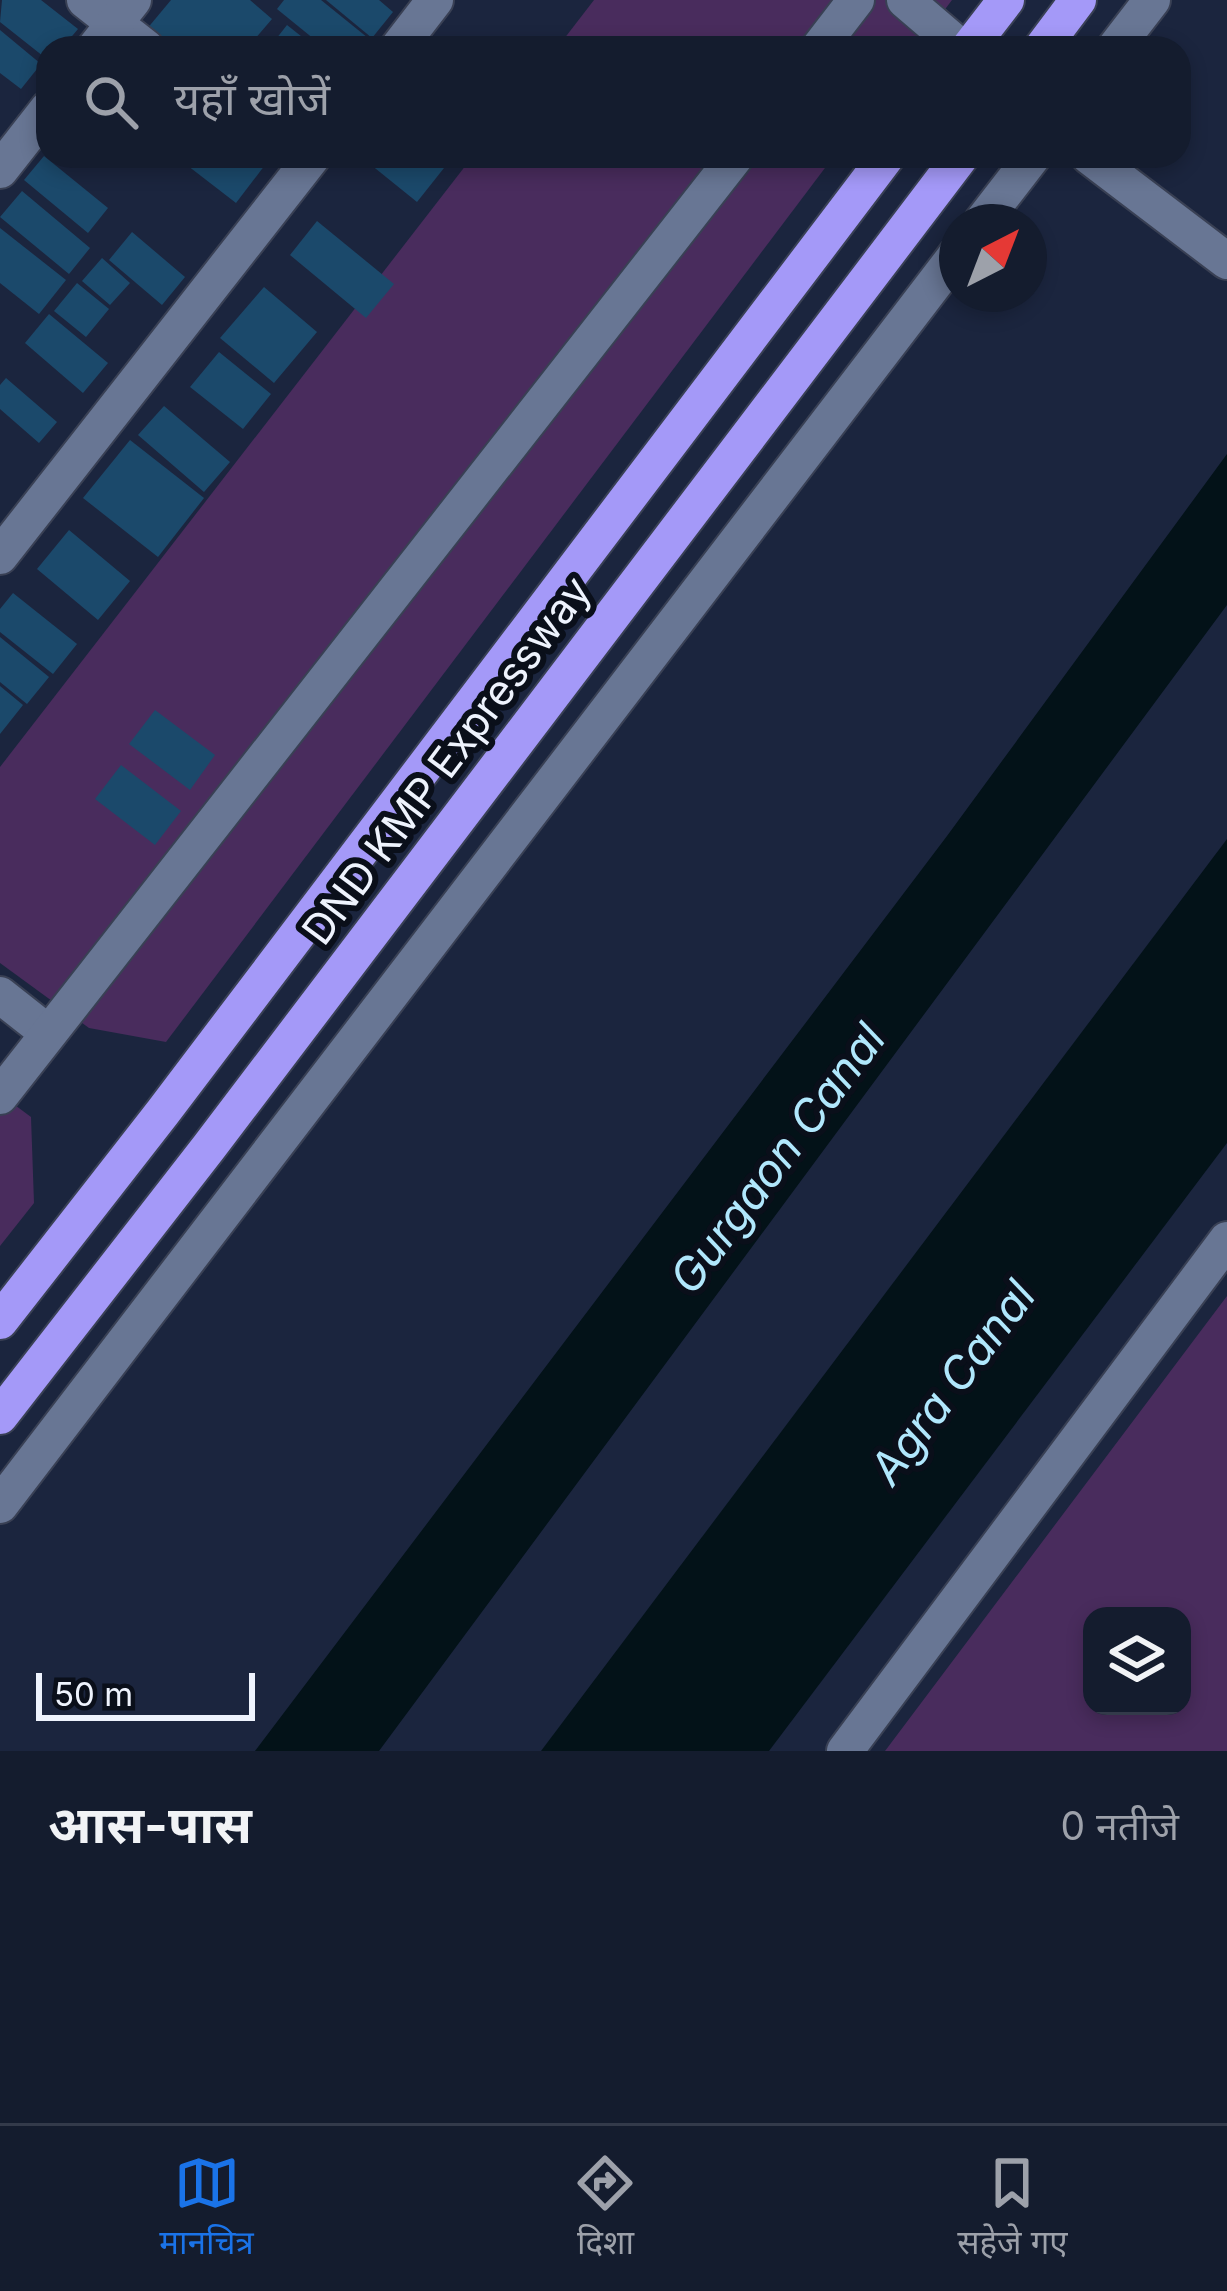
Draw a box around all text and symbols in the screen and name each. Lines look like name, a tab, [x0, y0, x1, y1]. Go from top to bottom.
search box	[36, 36, 1191, 168]
icon: search	[78, 69, 144, 135]
text: यहाँ खोजें	[174, 71, 330, 126]
north arrow	[939, 204, 1047, 312]
street label: DND KMP Expressway	[291, 566, 601, 954]
water label: Gurgaon Canal	[658, 1012, 896, 1304]
water label: Agra Canal	[857, 1269, 1046, 1495]
map controls	[1083, 1607, 1191, 1715]
button: layers	[1083, 1607, 1191, 1715]
scale bar	[36, 1667, 255, 1720]
text: 50 m	[54, 1674, 133, 1714]
text: आस-पास	[48, 1794, 252, 1855]
text: 0 नतीजे	[1061, 1802, 1179, 1849]
tab: मानचित्र	[159, 2150, 254, 2267]
tab: दिशा	[572, 2150, 638, 2267]
tab: सहेजे गए	[957, 2150, 1068, 2267]

